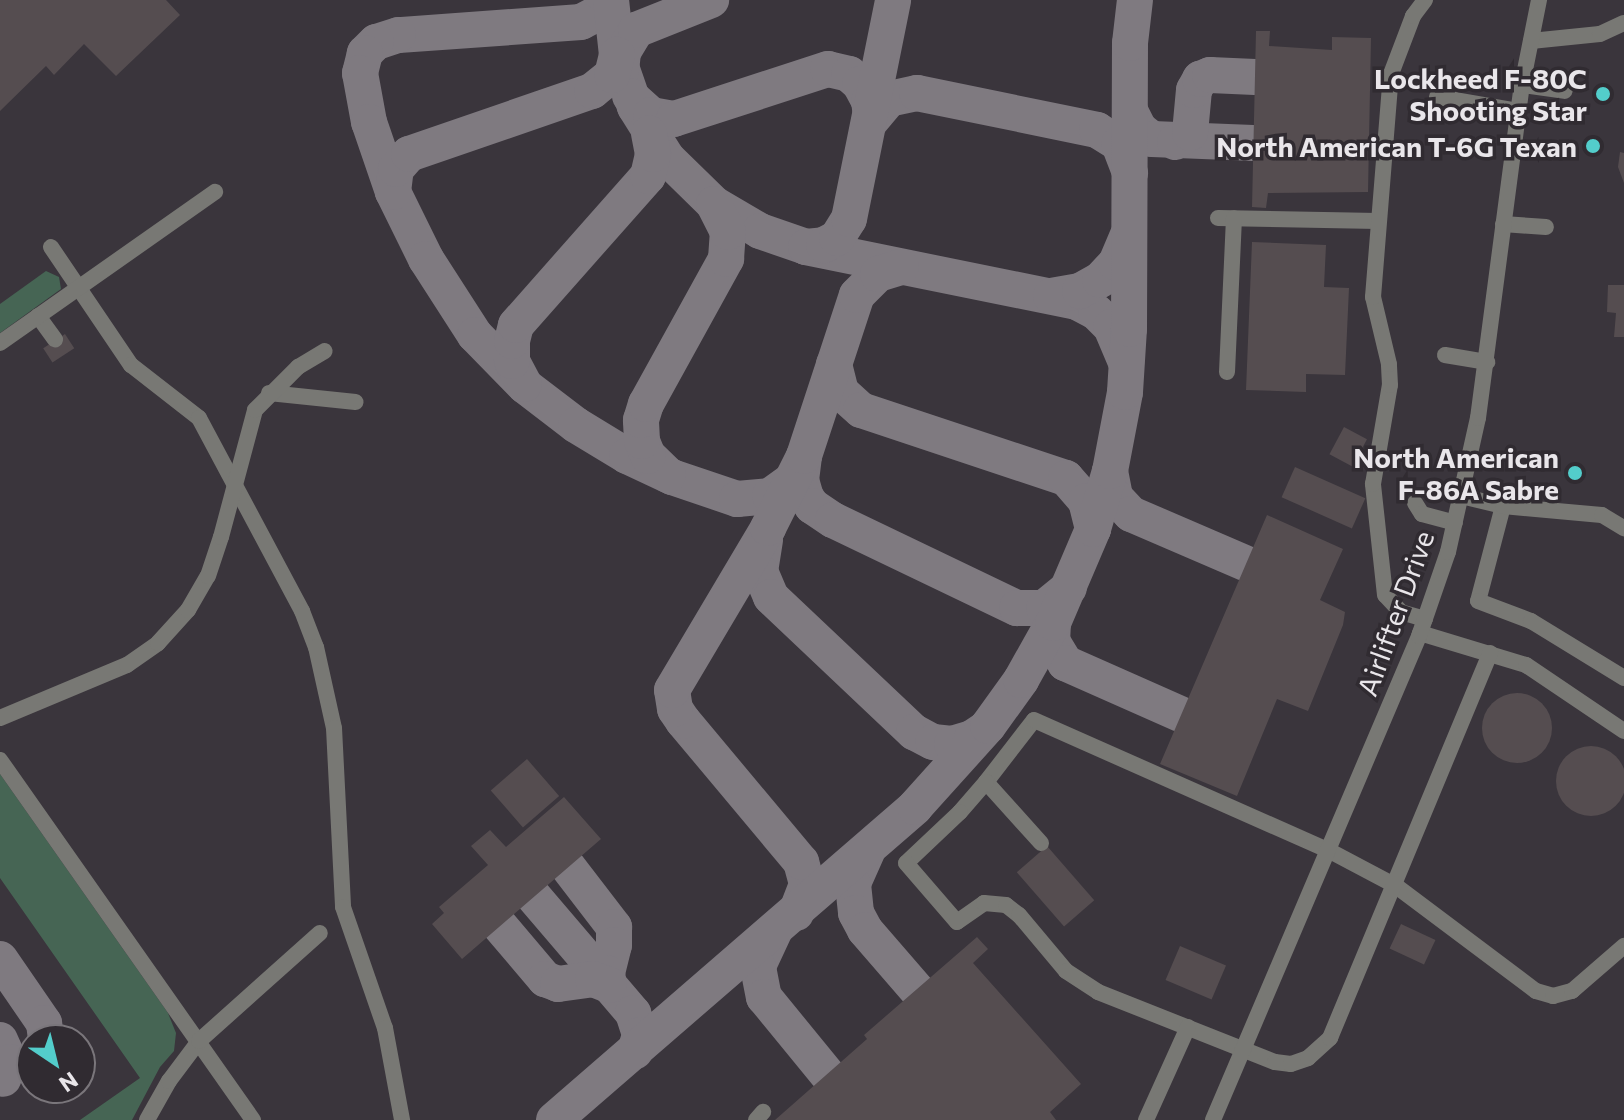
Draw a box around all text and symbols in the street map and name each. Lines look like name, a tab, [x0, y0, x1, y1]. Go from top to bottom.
place label: Lockheed F-80C Shooting Star	[1374, 61, 1587, 127]
marker: Lockheed F-80C Shooting Star	[1594, 85, 1612, 103]
place label: North American T-6G Texan	[1216, 129, 1577, 163]
marker: North American T-6G Texan	[1584, 137, 1602, 155]
place label: North American F-86A Sabre	[1353, 440, 1559, 506]
marker: North American F-86A Sabre	[1566, 464, 1584, 482]
street label: Airlifter Drive	[1350, 526, 1440, 700]
north arrow	[16, 1024, 96, 1104]
text: N	[54, 1067, 83, 1098]

